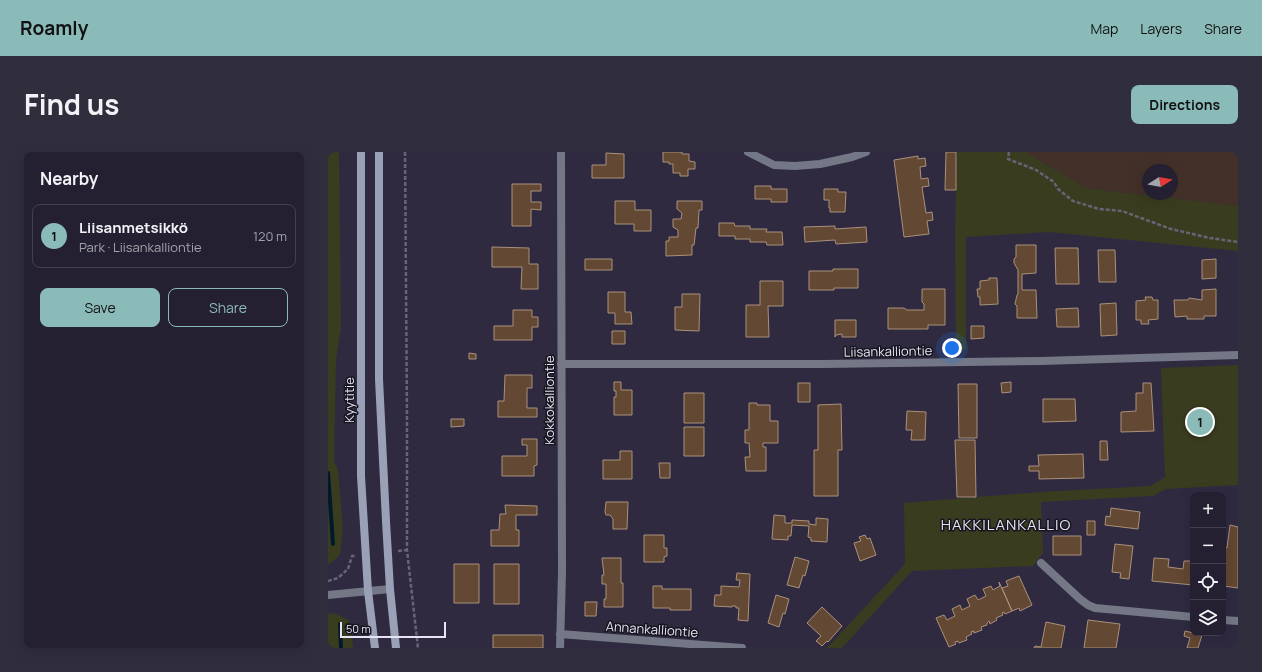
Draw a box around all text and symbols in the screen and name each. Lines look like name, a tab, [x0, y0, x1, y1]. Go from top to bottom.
text: Roamly	[20, 15, 88, 41]
text: Map	[1090, 19, 1118, 38]
text: Layers	[1140, 19, 1182, 38]
text: Share	[1204, 19, 1242, 38]
text: Find us	[24, 85, 119, 123]
button: Directions	[1131, 85, 1238, 124]
north arrow	[1142, 164, 1178, 200]
text: Nearby	[40, 167, 98, 190]
text: Liisanmetsikkö	[79, 217, 188, 238]
text: 1	[51, 227, 57, 245]
text: 120 m	[253, 227, 287, 245]
text: Park · Liisankalliontie	[79, 238, 202, 256]
button: Save	[40, 288, 160, 327]
button: Share	[168, 288, 288, 327]
your location	[942, 338, 962, 358]
street label: Liisankalliontie	[844, 341, 933, 361]
street label: Kokkokalliontie	[540, 355, 558, 445]
street label: Kyytitie	[340, 377, 358, 423]
pin: 1	[1187, 407, 1213, 437]
map controls	[1190, 492, 1226, 636]
button: +	[1190, 492, 1226, 528]
district label: HAKKILANKALLIO	[941, 514, 1071, 535]
button: −	[1190, 528, 1226, 564]
button: locate	[1190, 564, 1226, 600]
button: layers	[1190, 600, 1226, 636]
street label: Annankalliontie	[605, 617, 699, 641]
scale bar	[340, 620, 446, 639]
text: 50 m	[346, 621, 371, 636]

